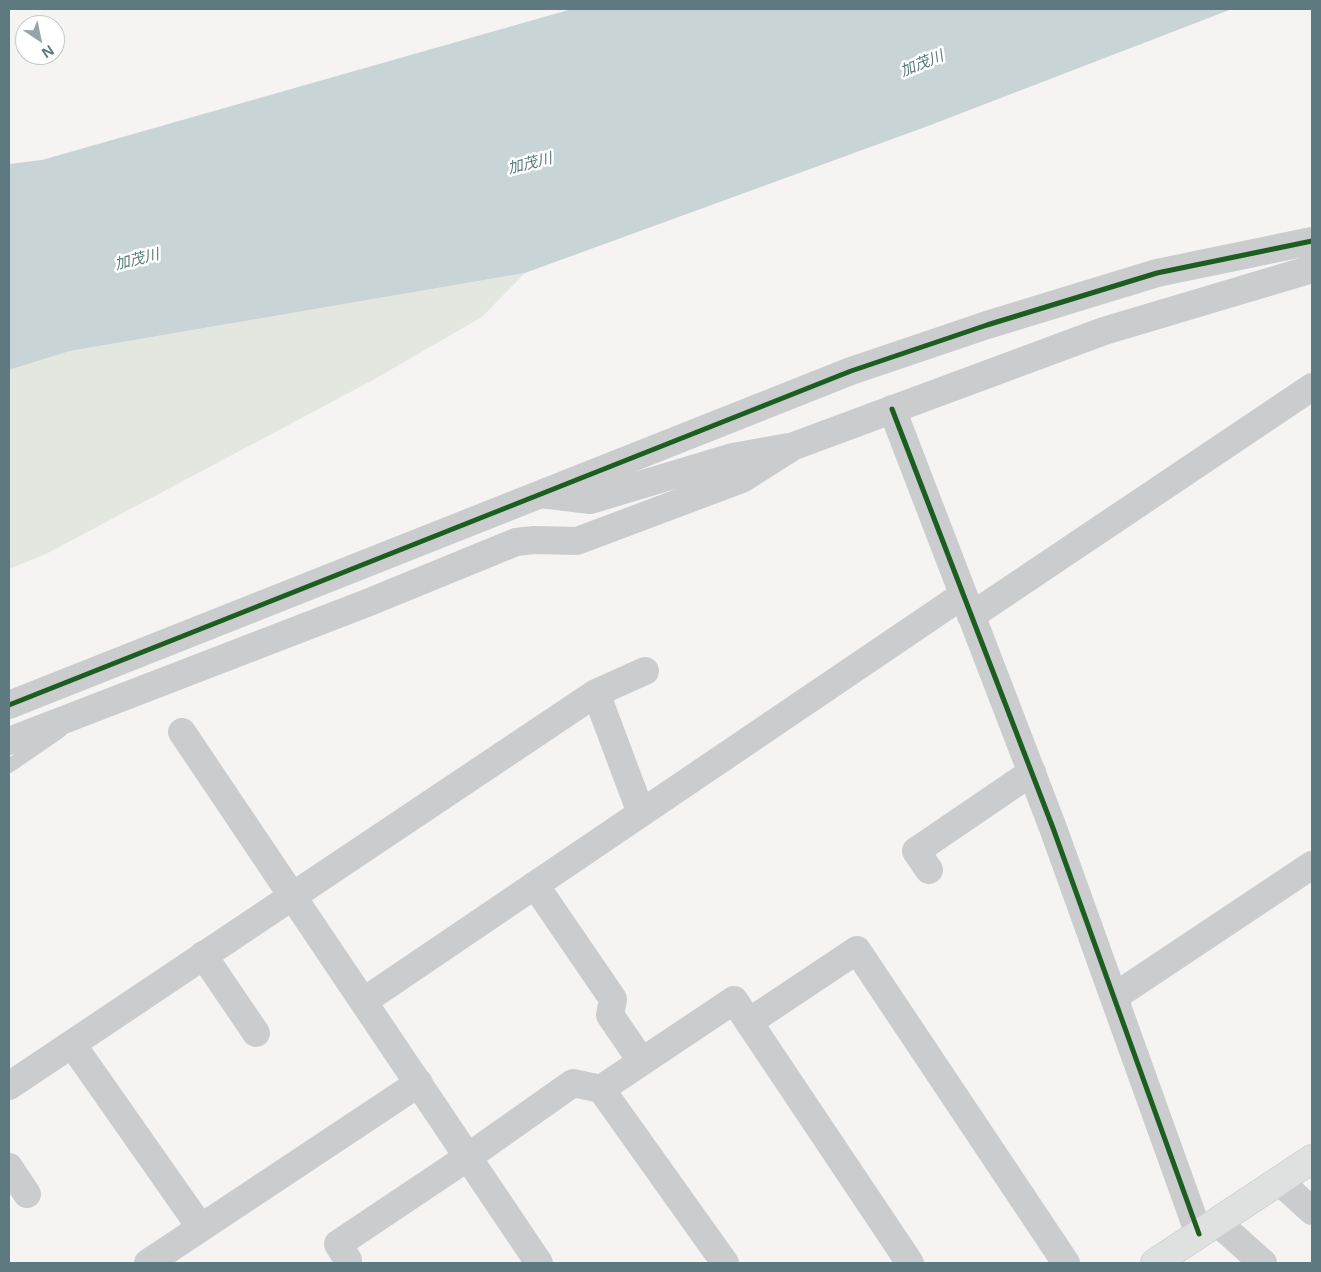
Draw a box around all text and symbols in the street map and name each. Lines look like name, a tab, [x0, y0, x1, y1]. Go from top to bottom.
north arrow	[15, 15, 65, 65]
text: N	[38, 41, 58, 63]
water label: 加茂川	[898, 47, 946, 81]
water label: 加茂川	[506, 150, 554, 178]
water label: 加茂川	[113, 246, 161, 274]

